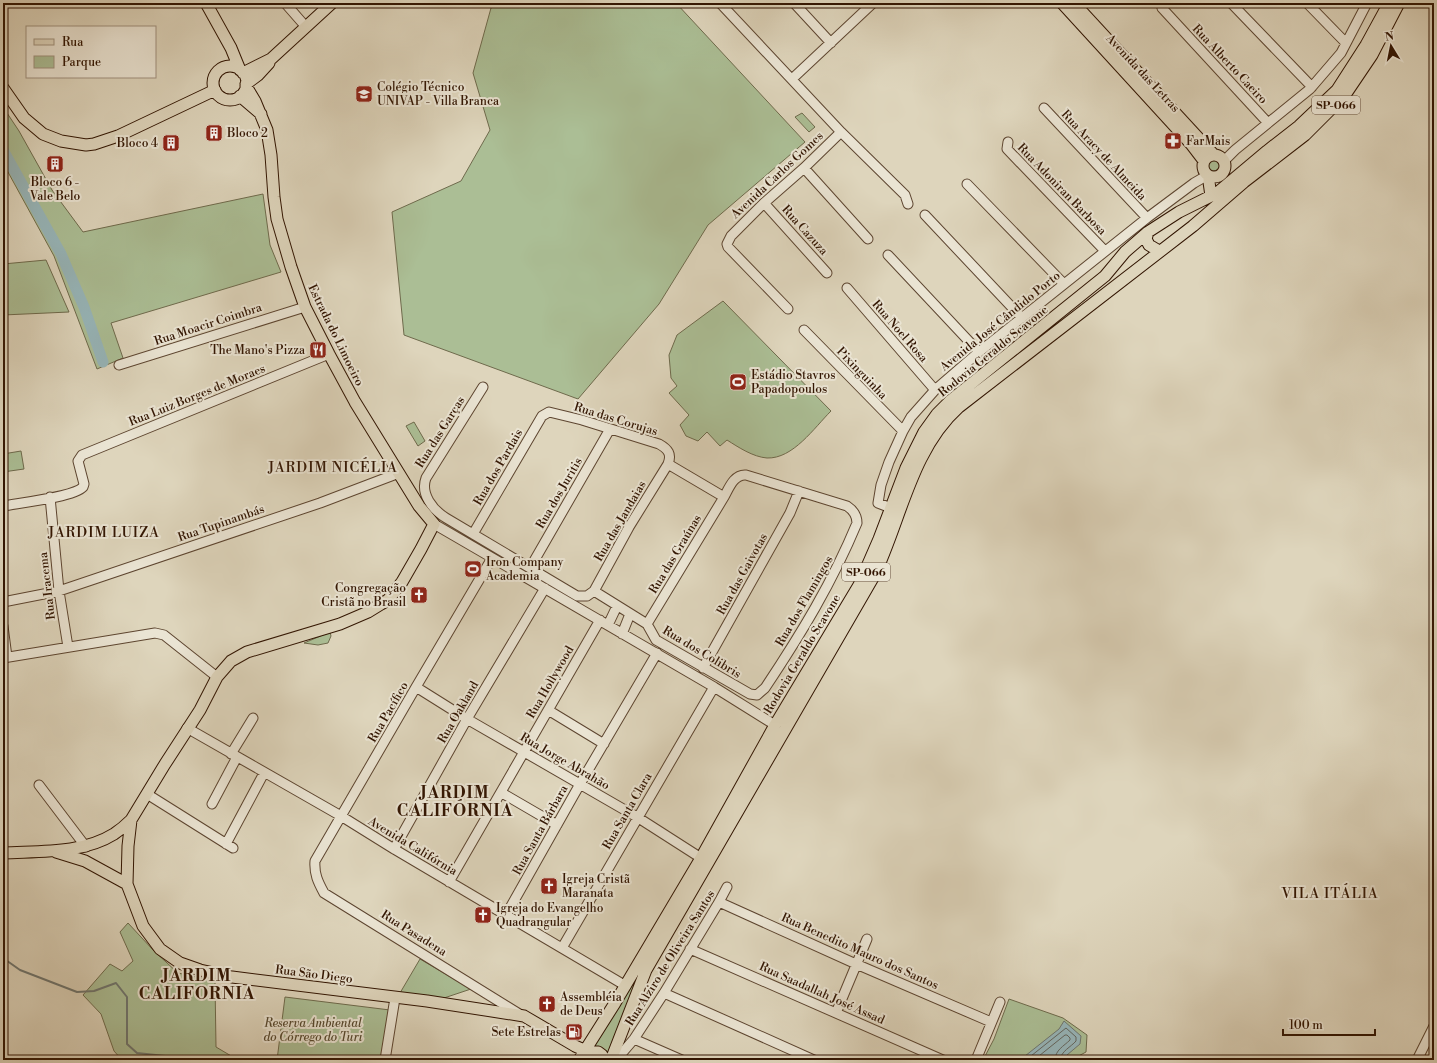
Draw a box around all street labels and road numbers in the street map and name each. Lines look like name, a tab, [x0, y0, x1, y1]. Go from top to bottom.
street label: Rua Alberto Caeiro	[1189, 21, 1271, 107]
street label: Avenida das Letras	[1102, 30, 1183, 116]
road number: SP-066	[1312, 96, 1360, 114]
street label: Rua Aracy de Almeida	[1058, 107, 1150, 204]
street label: Avenida Carlos Gomes	[727, 129, 827, 223]
street label: Rua Adoniran Barbosa	[1014, 140, 1110, 239]
street label: Rua Cazuza	[778, 202, 832, 259]
street label: Avenida José Cândido Porto	[936, 268, 1064, 375]
street label: Estrada do Limoeiro	[304, 282, 367, 389]
street label: Rua Noel Rosa	[869, 297, 931, 366]
street label: Rua Moacir Coimbra	[152, 300, 265, 349]
street label: Rodovia Geraldo Scavone	[935, 302, 1051, 400]
street label: Pixinguinha	[833, 344, 891, 403]
street label: Rua Luiz Borges de Moraes	[127, 361, 268, 430]
street label: Rua das Garças	[412, 394, 468, 471]
street label: Rua das Corujas	[572, 400, 660, 439]
street label: Rua dos Pardais	[470, 426, 526, 508]
street label: Rua dos Juritis	[533, 455, 586, 531]
street label: Rua das Jandaias	[591, 478, 650, 564]
street label: Rua Tupinambás	[176, 502, 267, 545]
street label: Rua das Graúnas	[646, 512, 705, 597]
street label: Rua das Gaivotas	[714, 531, 771, 618]
street label: Rua Iracema	[36, 550, 59, 621]
street label: Rua dos Flamingos	[772, 553, 837, 649]
road number: SP-066	[842, 563, 890, 581]
street label: Rodovia Geraldo Scavone	[761, 592, 844, 717]
street label: Rua dos Colibris	[660, 623, 744, 682]
street label: Rua Hollywood	[524, 643, 577, 721]
street label: Rua Oakland	[435, 678, 482, 746]
street label: Rua Pacífico	[365, 679, 412, 745]
street label: Rua Jorge Abrahão	[517, 730, 613, 793]
street label: Rua Santa Clara	[599, 770, 656, 852]
street label: Rua Santa Bárbara	[510, 782, 572, 878]
street label: Avenida Califórnia	[365, 813, 461, 879]
street label: Rua Alziro de Oliveira Santos	[622, 888, 718, 1029]
street label: Rua Pasadena	[378, 907, 450, 960]
street label: Rua Benedito Mauro dos Santos	[779, 910, 941, 993]
street label: Rua Saadallah José Assad	[757, 959, 887, 1028]
street label: Rua São Diego	[274, 962, 354, 987]

